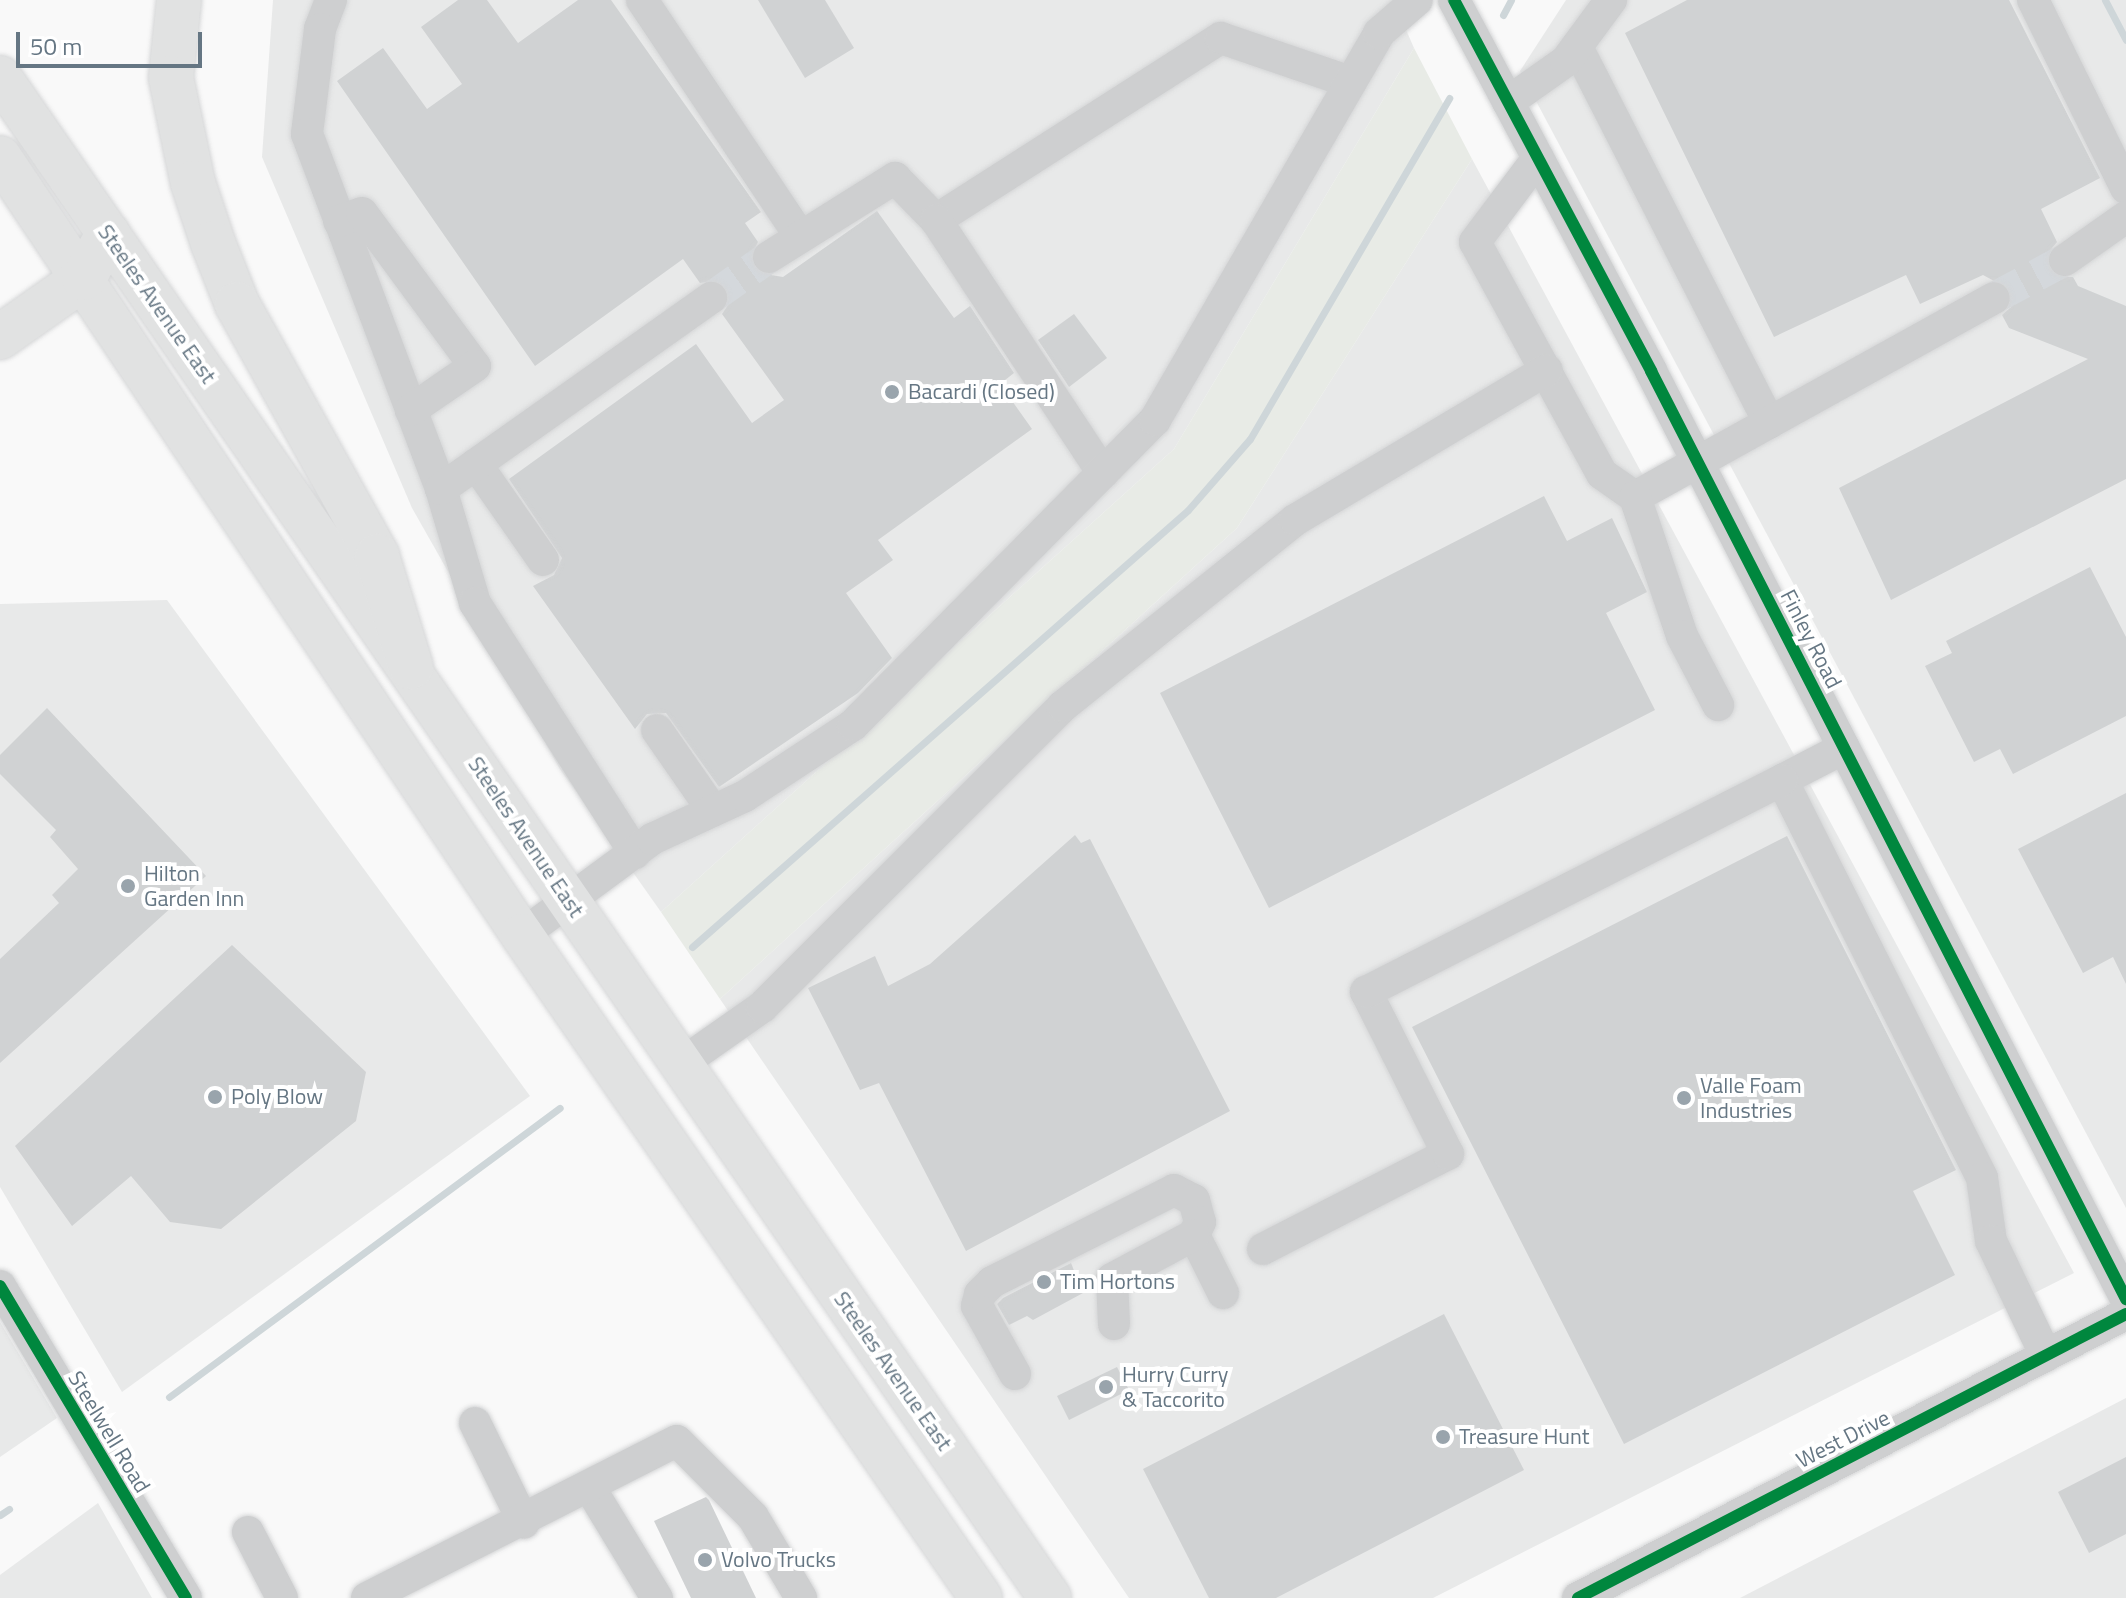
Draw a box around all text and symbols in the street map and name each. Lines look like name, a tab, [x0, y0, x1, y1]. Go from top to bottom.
scale bar	[20, 16, 206, 66]
text: 50 m	[30, 28, 82, 64]
street label: Steeles Avenue East	[92, 220, 222, 388]
place label: Bacardi (Closed)	[908, 379, 1055, 405]
marker: Bacardi (Closed)	[883, 383, 901, 401]
street label: Finley Road	[1775, 585, 1847, 693]
street label: Steeles Avenue East	[463, 752, 589, 922]
place label: Hilton Garden Inn	[144, 860, 244, 912]
marker: Hilton Garden Inn	[119, 877, 137, 895]
place label: Valle Foam Industries	[1700, 1072, 1802, 1124]
place label: Poly Blow	[231, 1084, 323, 1110]
marker: Poly Blow	[206, 1088, 224, 1106]
marker: Valle Foam Industries	[1675, 1089, 1693, 1107]
place label: Tim Hortons	[1060, 1269, 1175, 1295]
marker: Tim Hortons	[1035, 1273, 1053, 1291]
street label: Steeles Avenue East	[828, 1287, 958, 1455]
place label: Hurry Curry & Taccorito	[1122, 1361, 1228, 1412]
street label: Steelwell Road	[62, 1366, 156, 1498]
marker: Hurry Curry & Taccorito	[1097, 1378, 1115, 1396]
street label: West Drive	[1792, 1404, 1894, 1474]
place label: Treasure Hunt	[1459, 1424, 1589, 1450]
marker: Treasure Hunt	[1434, 1428, 1452, 1446]
place label: Volvo Trucks	[721, 1547, 836, 1573]
marker: Volvo Trucks	[696, 1551, 714, 1569]

